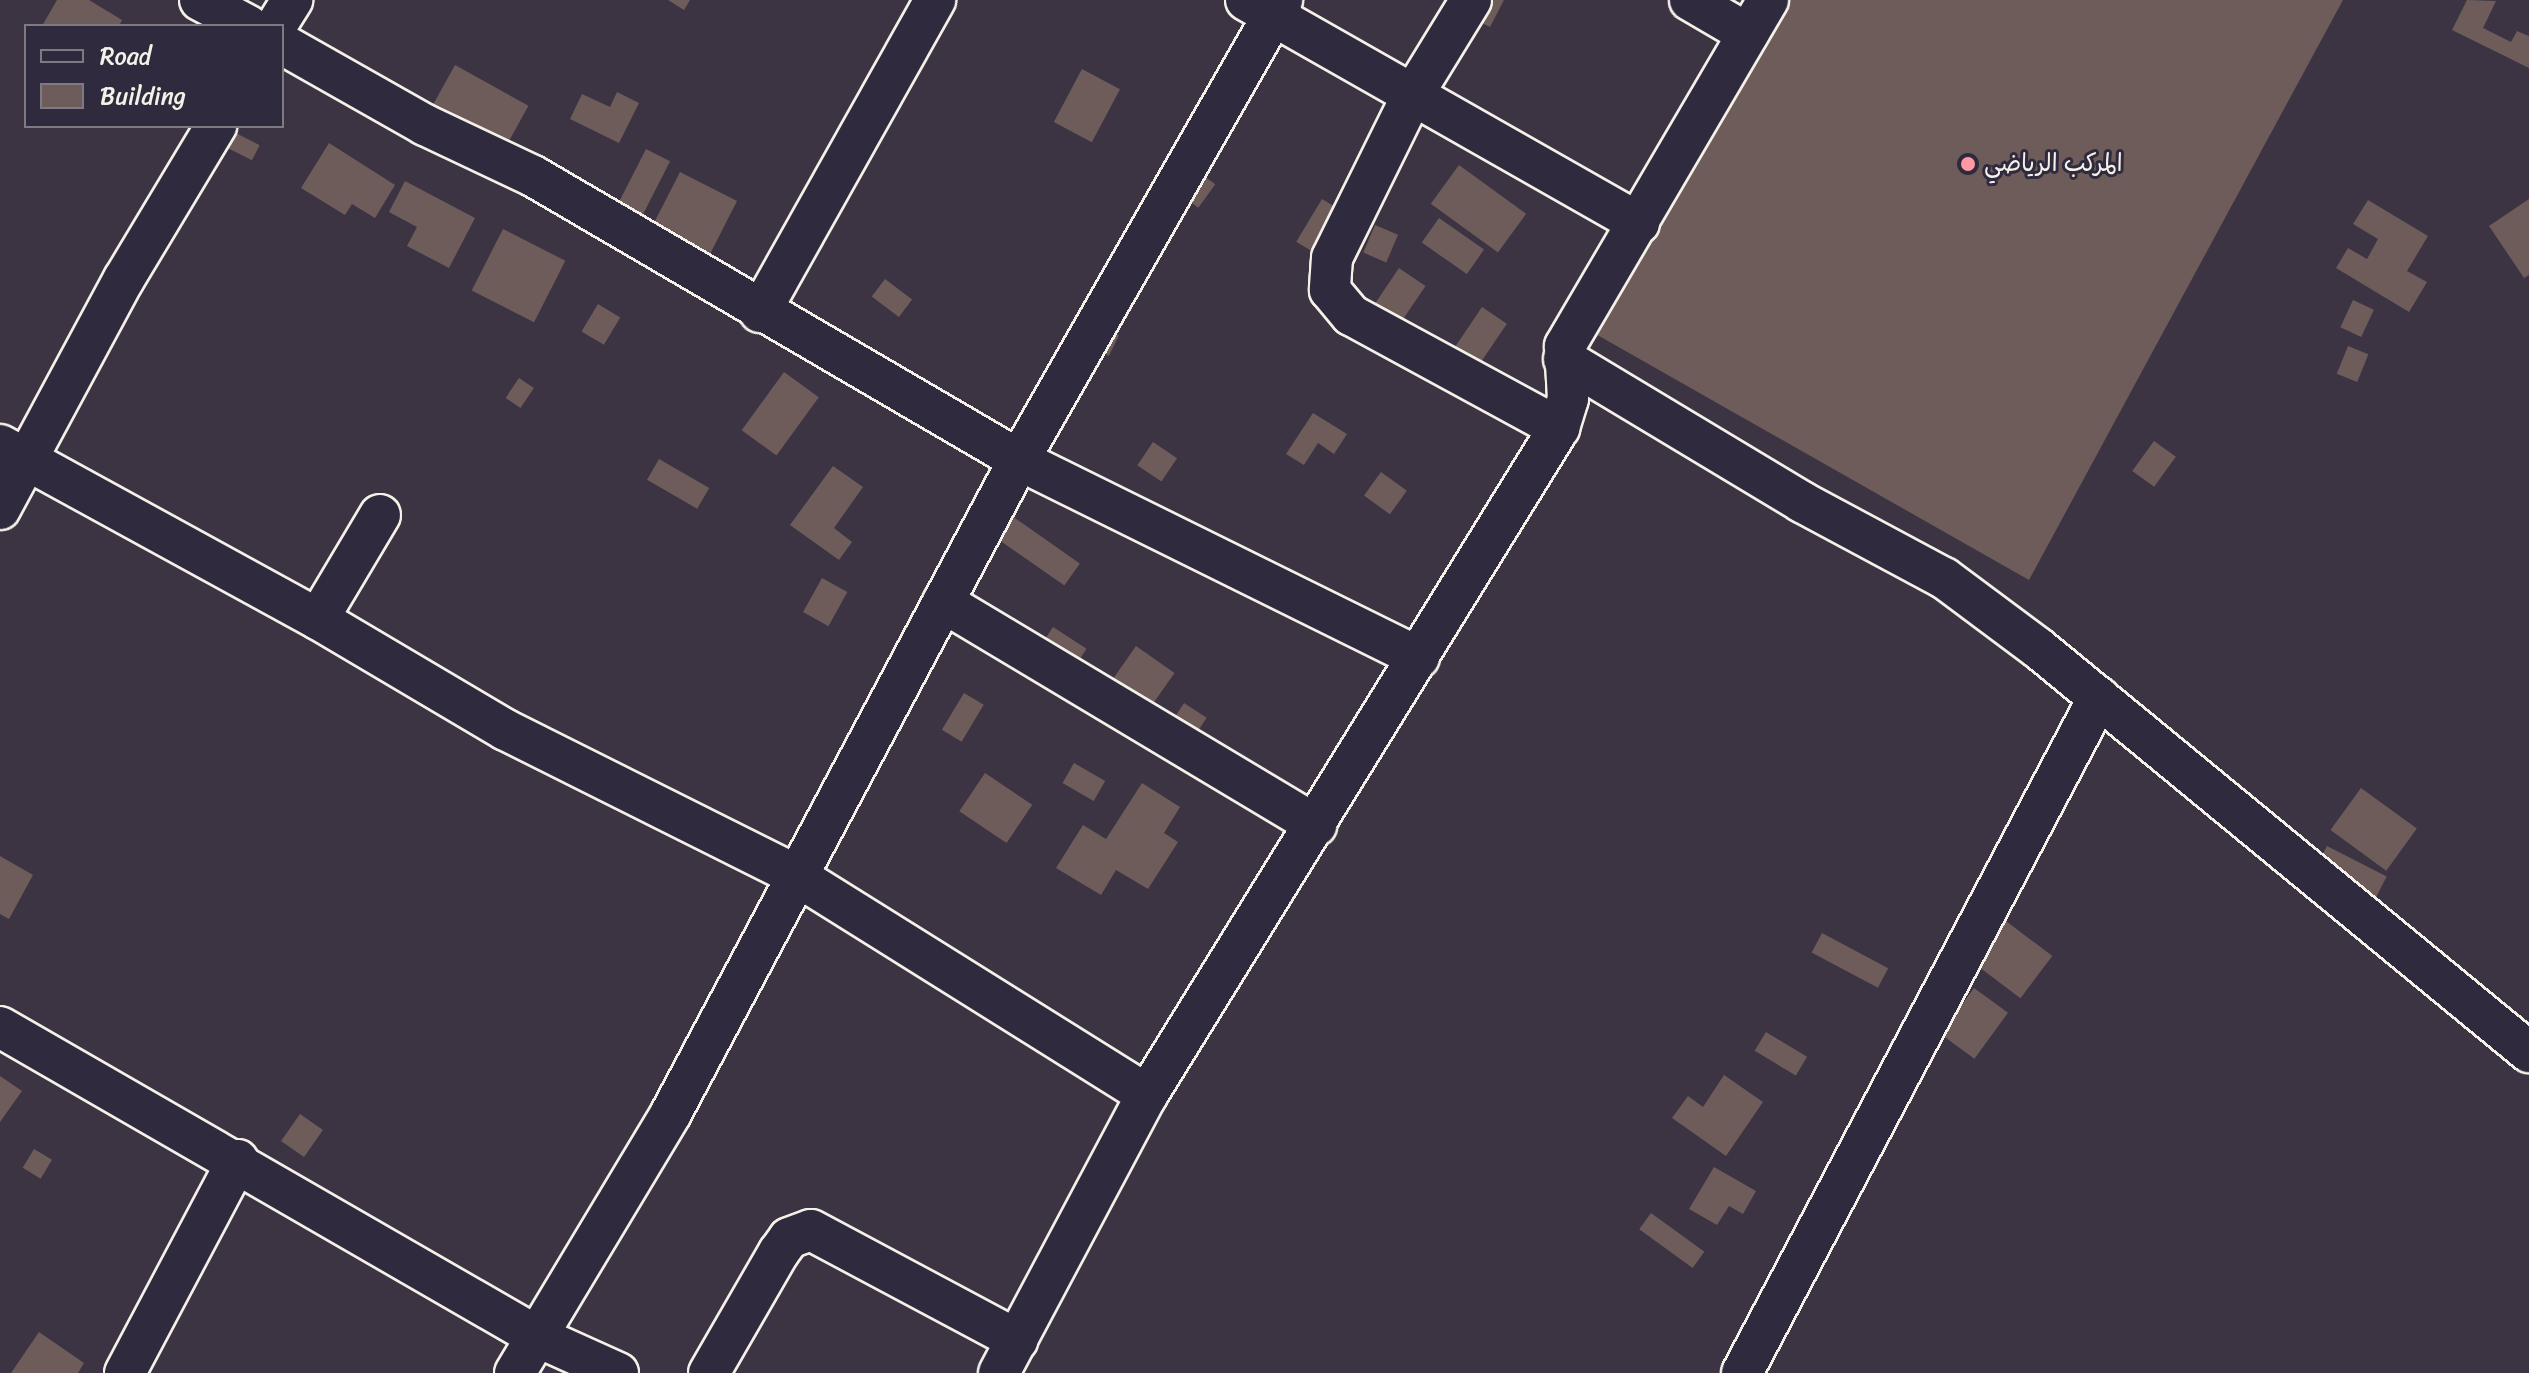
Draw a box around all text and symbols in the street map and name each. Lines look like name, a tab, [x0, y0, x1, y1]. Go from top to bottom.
legend	[24, 24, 284, 128]
text: Road	[100, 35, 151, 77]
text: Building	[100, 75, 186, 117]
place label: المركب الرياضي	[1984, 150, 2123, 178]
marker: المركب الرياضي	[1959, 155, 1977, 173]

